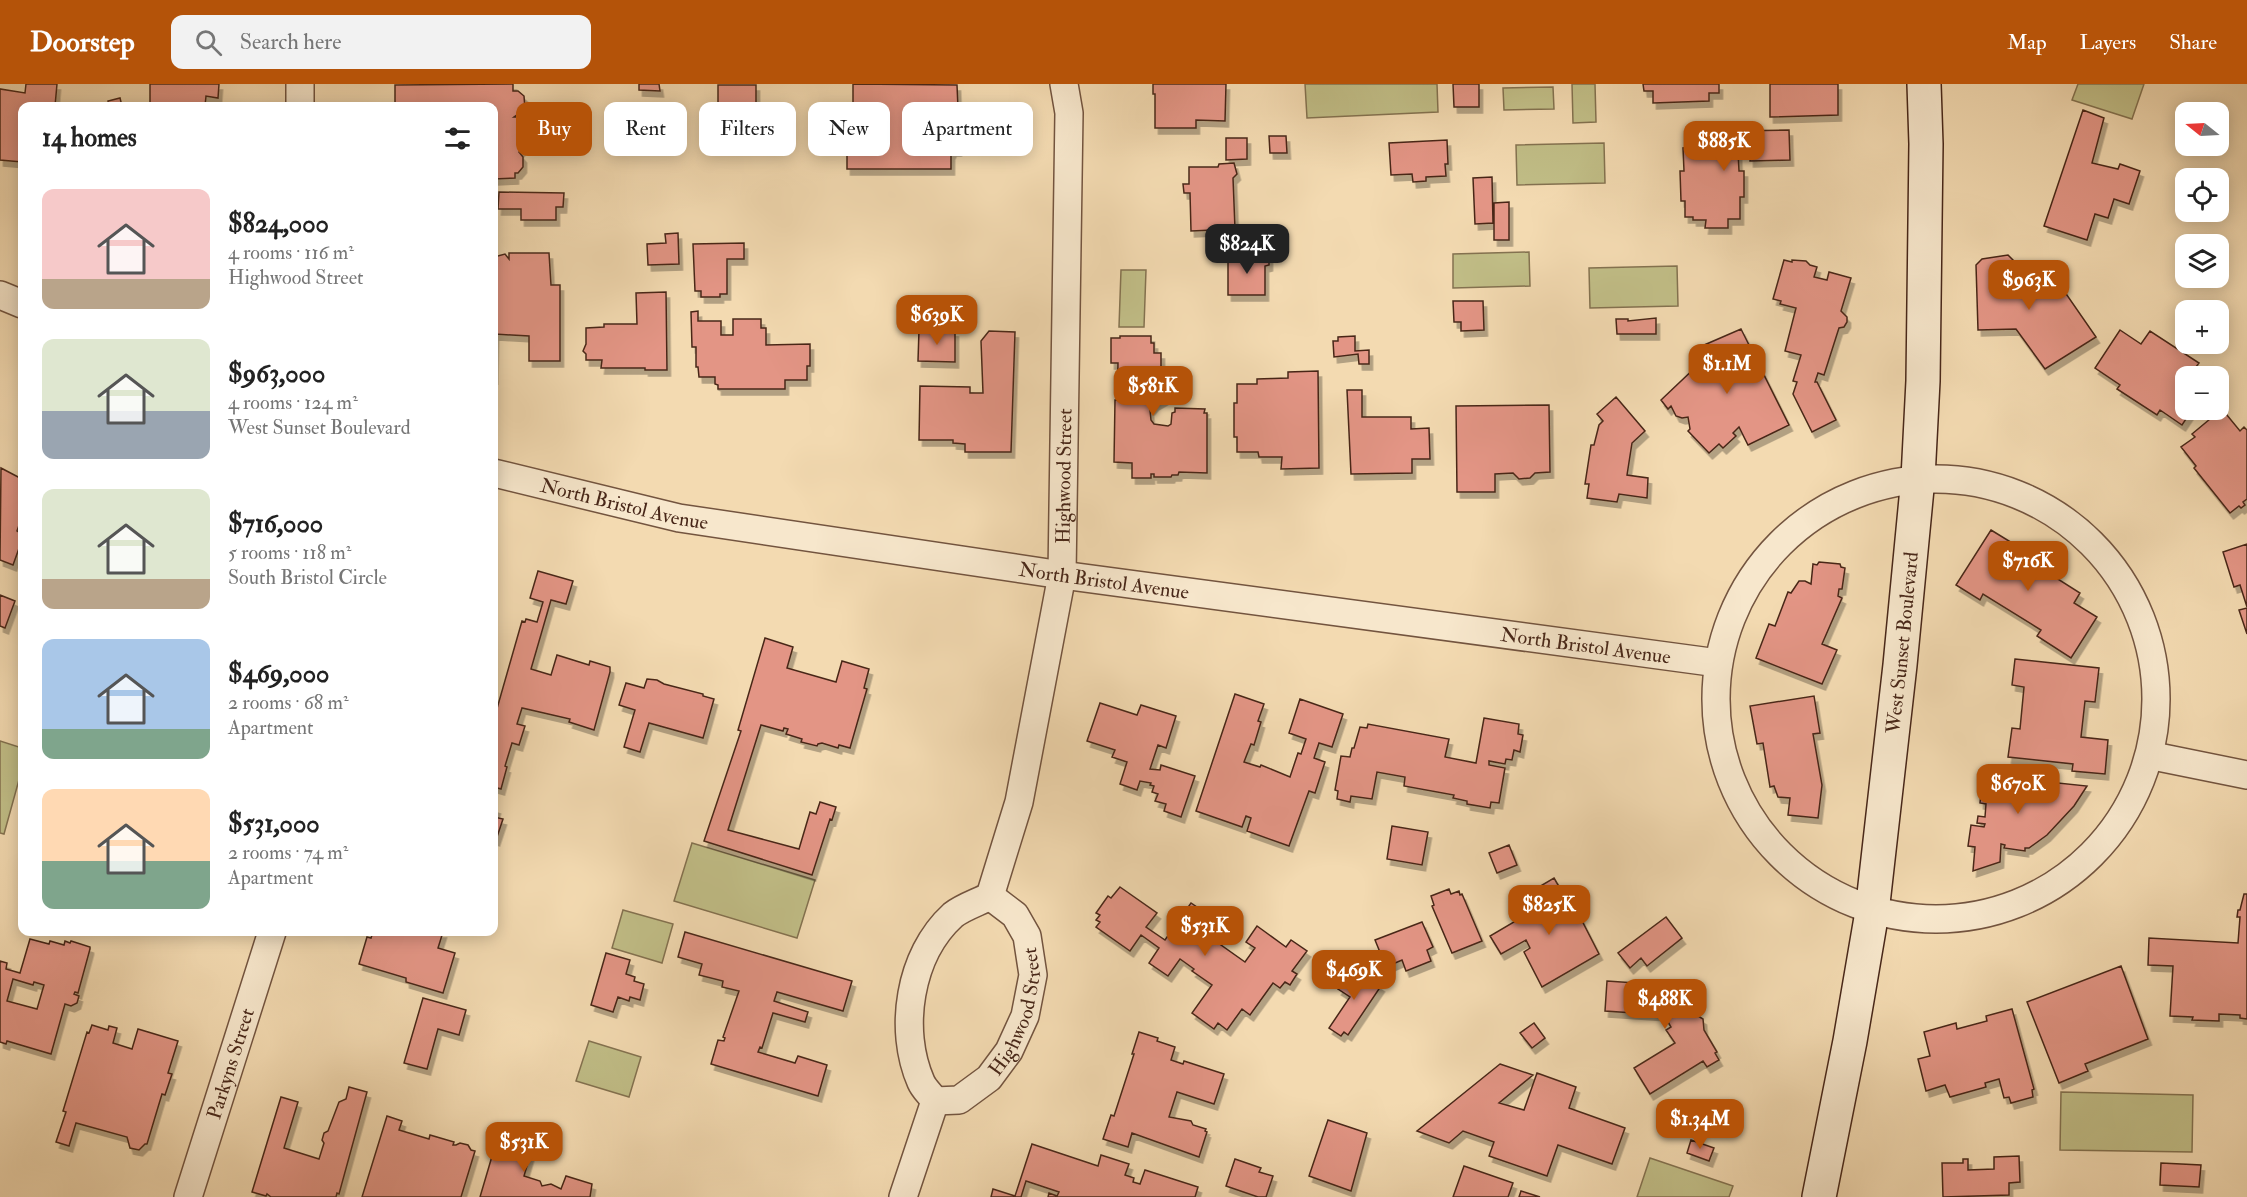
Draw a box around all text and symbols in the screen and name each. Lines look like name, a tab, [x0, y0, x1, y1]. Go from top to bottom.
search box	[171, 15, 591, 69]
text: Doorstep	[30, 25, 135, 60]
icon: search	[192, 26, 225, 59]
text: Search here	[240, 28, 341, 56]
text: Map	[2007, 29, 2047, 56]
text: Layers	[2080, 29, 2136, 56]
text: Share	[2169, 29, 2217, 56]
chip: Buy	[516, 102, 592, 156]
chip: Rent	[604, 102, 687, 156]
chip: Filters	[699, 102, 796, 156]
chip: New	[808, 102, 890, 156]
chip: Apartment	[902, 102, 1033, 156]
north arrow	[2175, 102, 2229, 156]
map controls	[2175, 102, 2229, 420]
pin: $885K	[1682, 121, 1766, 172]
text: 14 homes	[42, 122, 137, 154]
icon: filters	[441, 122, 474, 155]
text: $885K	[1698, 128, 1750, 153]
button: locate	[2175, 168, 2229, 222]
text: $824,000	[228, 208, 329, 240]
icon: home	[90, 213, 162, 285]
pin: $824K	[1205, 224, 1289, 275]
text: $824K	[1219, 231, 1275, 256]
button: layers	[2175, 234, 2229, 288]
text: 4 rooms · 116 m²	[228, 240, 354, 265]
pin: $963K	[1987, 260, 2071, 311]
text: Highwood Street	[228, 265, 364, 290]
text: $963K	[2002, 267, 2056, 292]
pin: $639K	[895, 295, 979, 346]
button: +	[2175, 300, 2229, 354]
text: $639K	[910, 302, 964, 327]
pin: $1.1M	[1685, 344, 1769, 395]
text: $1.1M	[1703, 351, 1751, 376]
text: $963,000	[228, 358, 325, 390]
icon: home	[90, 363, 162, 435]
pin: $581K	[1111, 366, 1195, 417]
button: −	[2175, 366, 2229, 420]
text: $581K	[1128, 373, 1178, 398]
text: 4 rooms · 124 m²	[228, 390, 358, 415]
street label: Highwood Street	[1050, 408, 1078, 544]
text: West Sunset Boulevard	[228, 415, 411, 440]
street label: North Bristol Avenue	[538, 473, 710, 535]
text: $716,000	[228, 508, 323, 540]
icon: home	[90, 513, 162, 585]
text: 5 rooms · 118 m²	[228, 540, 351, 565]
pin: $716K	[1986, 541, 2070, 592]
text: $716K	[2002, 548, 2054, 573]
street label: West Sunset Boulevard	[1880, 550, 1924, 736]
street label: North Bristol Avenue	[1017, 557, 1191, 605]
text: South Bristol Circle	[228, 565, 387, 590]
street label: North Bristol Avenue	[1499, 622, 1672, 670]
text: $469,000	[228, 658, 329, 690]
icon: home	[90, 663, 162, 735]
text: 2 rooms · 68 m²	[228, 690, 349, 715]
text: Apartment	[228, 715, 313, 740]
pin: $670K	[1976, 764, 2060, 815]
text: $670K	[1991, 771, 2045, 796]
text: $531,000	[228, 808, 320, 840]
icon: home	[90, 813, 162, 885]
text: 2 rooms · 74 m²	[228, 840, 349, 865]
text: Apartment	[228, 865, 313, 890]
pin: $825K	[1507, 885, 1591, 936]
text: $825K	[1522, 892, 1576, 917]
pin: $531K	[1163, 906, 1247, 957]
text: $531K	[1181, 913, 1229, 938]
street label: Highwood Street	[983, 945, 1046, 1081]
pin: $469K	[1312, 950, 1396, 1001]
text: $469K	[1326, 957, 1382, 982]
pin: $488K	[1623, 979, 1707, 1030]
text: $488K	[1638, 986, 1692, 1011]
street label: Parkyns Street	[202, 1005, 260, 1122]
pin: $1.34M	[1651, 1099, 1749, 1150]
text: $1.34M	[1670, 1106, 1730, 1131]
pin: $531K	[482, 1122, 566, 1173]
text: $531K	[500, 1129, 548, 1154]

